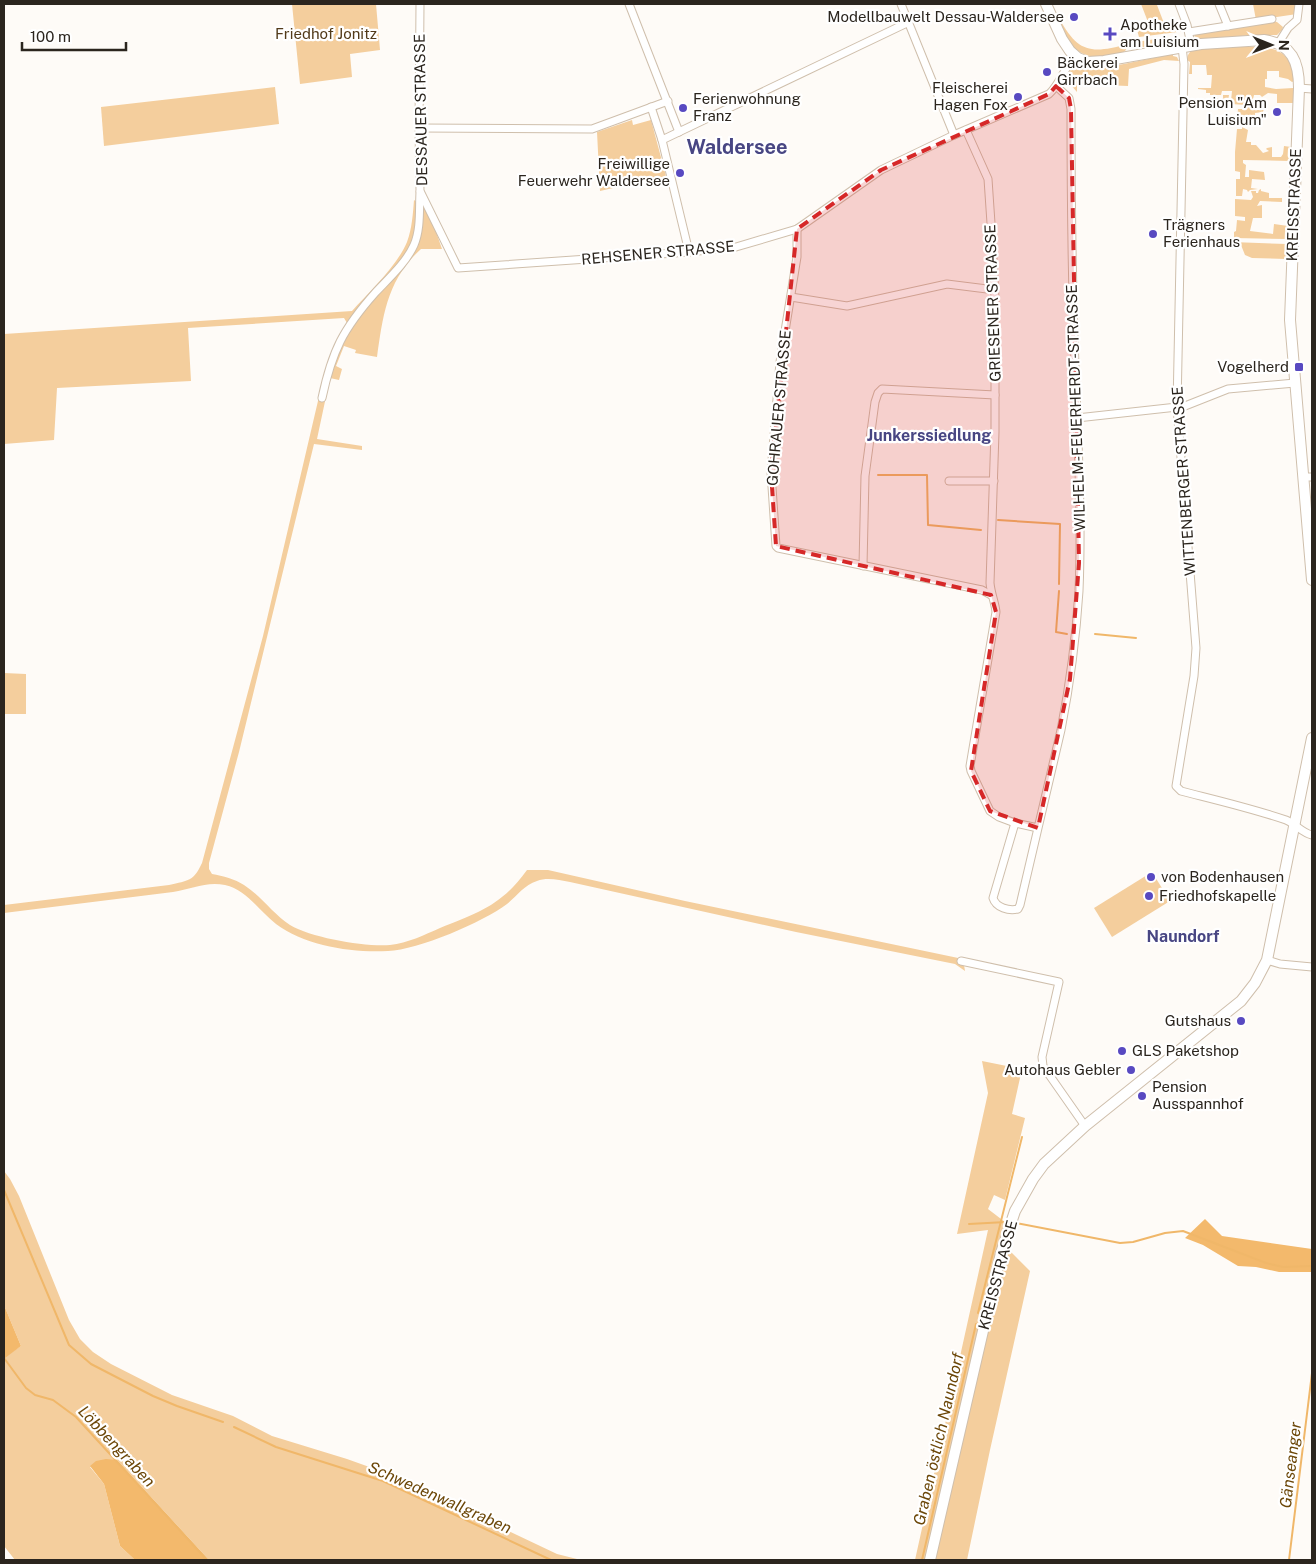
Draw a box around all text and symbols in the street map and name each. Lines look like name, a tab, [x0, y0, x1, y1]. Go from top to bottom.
place label: Modellbauwelt Dessau-Waldersee	[827, 8, 1064, 25]
marker: Modellbauwelt Dessau-Waldersee	[1068, 11, 1080, 23]
place label: Apotheke am Luisium	[1120, 16, 1199, 50]
scale bar	[22, 20, 126, 52]
north arrow	[1246, 20, 1296, 70]
park label: Friedhof Jonitz	[275, 25, 377, 42]
text: 100 m	[30, 28, 71, 45]
marker: Apotheke am Luisium	[1104, 28, 1116, 40]
street label: DESSAUER STRASSE	[411, 34, 430, 186]
text: N	[1276, 40, 1292, 51]
place label: Bäckerei Girrbach	[1057, 54, 1118, 88]
marker: Bäckerei Girrbach	[1041, 66, 1053, 78]
place label: Fleischerei Hagen Fox	[932, 79, 1008, 113]
place label: Ferienwohnung Franz	[693, 90, 801, 124]
marker: Fleischerei Hagen Fox	[1012, 91, 1024, 103]
place label: Pension "Am Luisium"	[1178, 94, 1267, 128]
marker: Ferienwohnung Franz	[677, 102, 689, 114]
marker: Pension "Am Luisium"	[1271, 106, 1283, 118]
district label: Waldersee	[686, 135, 788, 159]
street label: KREISSTRASSE	[1283, 148, 1304, 262]
place label: Freiwillige Feuerwehr Waldersee	[518, 155, 670, 189]
marker: Freiwillige Feuerwehr Waldersee	[674, 167, 686, 179]
place label: Trägners Ferienhaus	[1163, 216, 1240, 250]
street label: GRIESENER STRASSE	[981, 224, 1004, 382]
marker: Trägners Ferienhaus	[1147, 228, 1159, 240]
street label: REHSENER STRASSE	[581, 237, 735, 268]
street label: WILHELM-FEUERHERDT-STRASSE	[1063, 284, 1088, 532]
street label: GOHRAUER STRASSE	[763, 329, 794, 487]
place label: Vogelherd	[1217, 358, 1289, 375]
marker: Vogelherd	[1293, 361, 1305, 373]
street label: WITTENBERGER STRASSE	[1168, 386, 1199, 576]
district label: Junkerssiedlung	[867, 426, 991, 445]
place label: von Bodenhausen	[1161, 868, 1284, 885]
marker: von Bodenhausen	[1145, 871, 1157, 883]
place label: Friedhofskapelle	[1159, 887, 1276, 904]
marker: Friedhofskapelle	[1143, 890, 1155, 902]
district label: Naundorf	[1147, 927, 1220, 946]
place label: Gutshaus	[1165, 1012, 1231, 1029]
marker: Gutshaus	[1235, 1015, 1247, 1027]
place label: GLS Paketshop	[1132, 1042, 1239, 1059]
marker: GLS Paketshop	[1116, 1045, 1128, 1057]
place label: Autohaus Gebler	[1004, 1061, 1121, 1078]
marker: Autohaus Gebler	[1125, 1064, 1137, 1076]
place label: Pension Ausspannhof	[1152, 1078, 1244, 1112]
marker: Pension Ausspannhof	[1136, 1090, 1148, 1102]
street label: KREISSTRASSE	[975, 1218, 1020, 1332]
water label: Graben östlich Naundorf	[909, 1350, 968, 1527]
water label: Löbbengraben	[74, 1402, 159, 1491]
water label: Gänseanger	[1276, 1420, 1305, 1509]
water label: Schwedenwallgraben	[365, 1457, 514, 1538]

